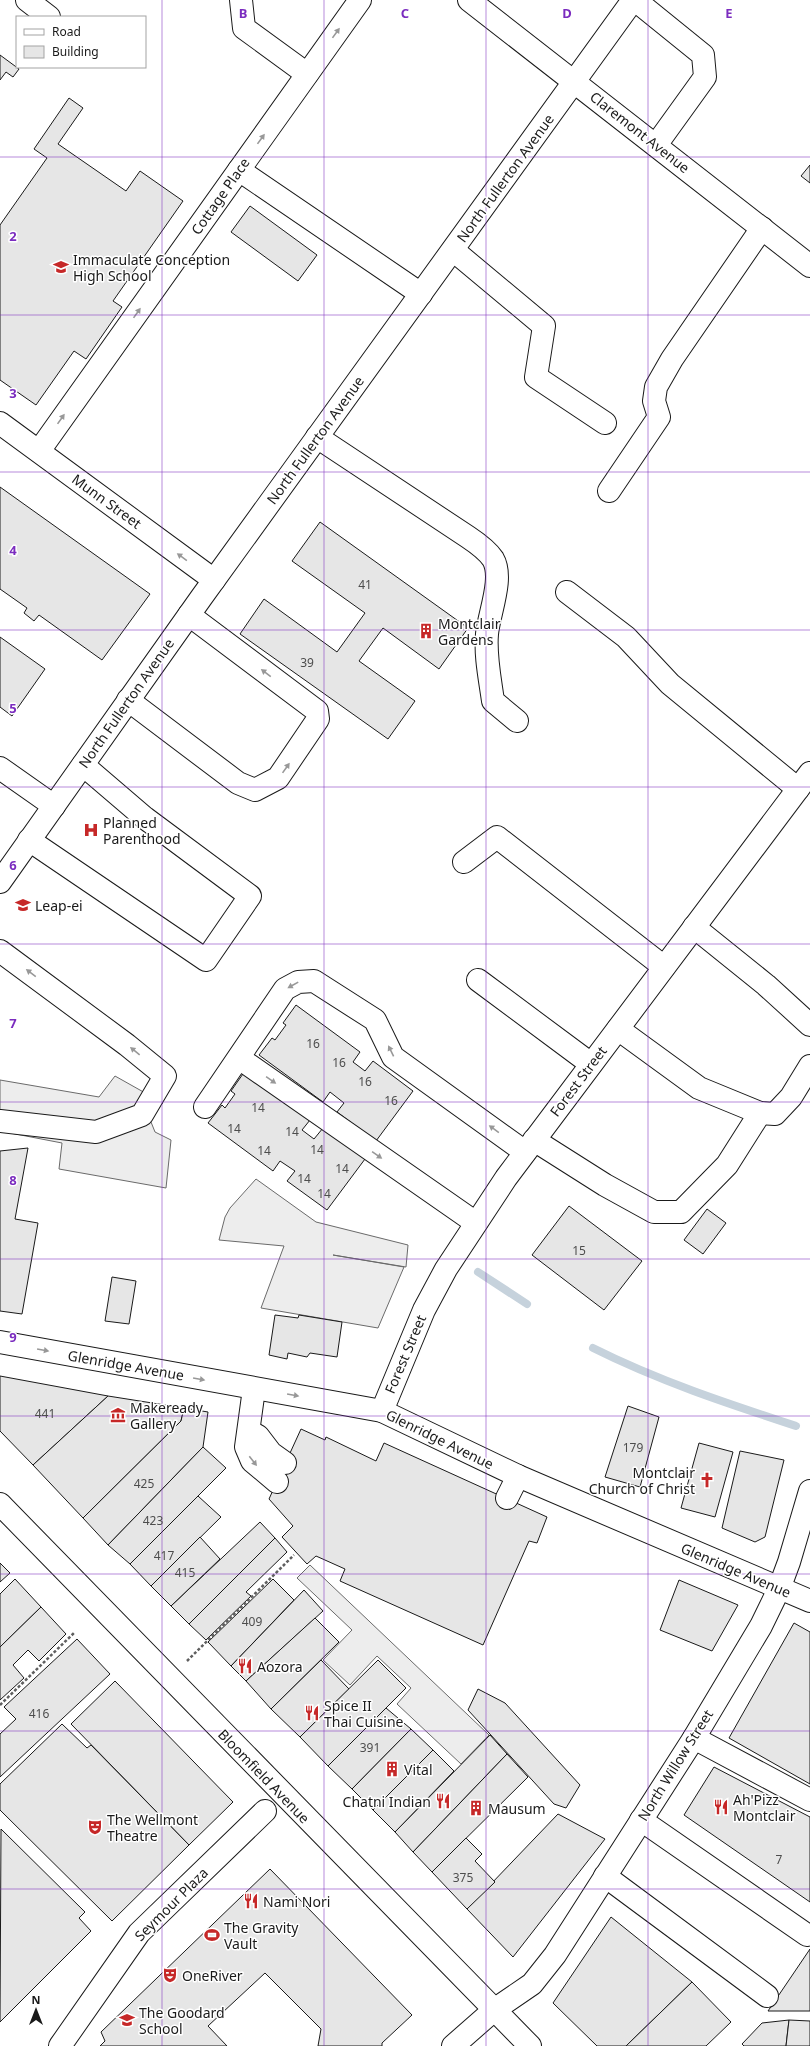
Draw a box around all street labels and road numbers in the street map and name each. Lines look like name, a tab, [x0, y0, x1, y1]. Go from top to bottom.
street label: Claremont Avenue	[586, 87, 694, 177]
street label: North Fullerton Avenue	[452, 110, 558, 246]
street label: Cottage Place	[186, 154, 254, 238]
street label: North Fullerton Avenue	[262, 372, 368, 508]
street label: Munn Street	[68, 469, 146, 533]
street label: North Fullerton Avenue	[74, 634, 178, 772]
street label: Forest Street	[545, 1042, 611, 1120]
street label: Forest Street	[380, 1312, 430, 1396]
street label: Glenridge Avenue	[66, 1345, 186, 1385]
street label: Glenridge Avenue	[383, 1405, 497, 1473]
street label: Glenridge Avenue	[678, 1538, 794, 1602]
street label: North Willow Street	[633, 1706, 717, 1824]
street label: Bloomfield Avenue	[214, 1725, 314, 1827]
street label: Seymour Plaza	[130, 1863, 212, 1945]

